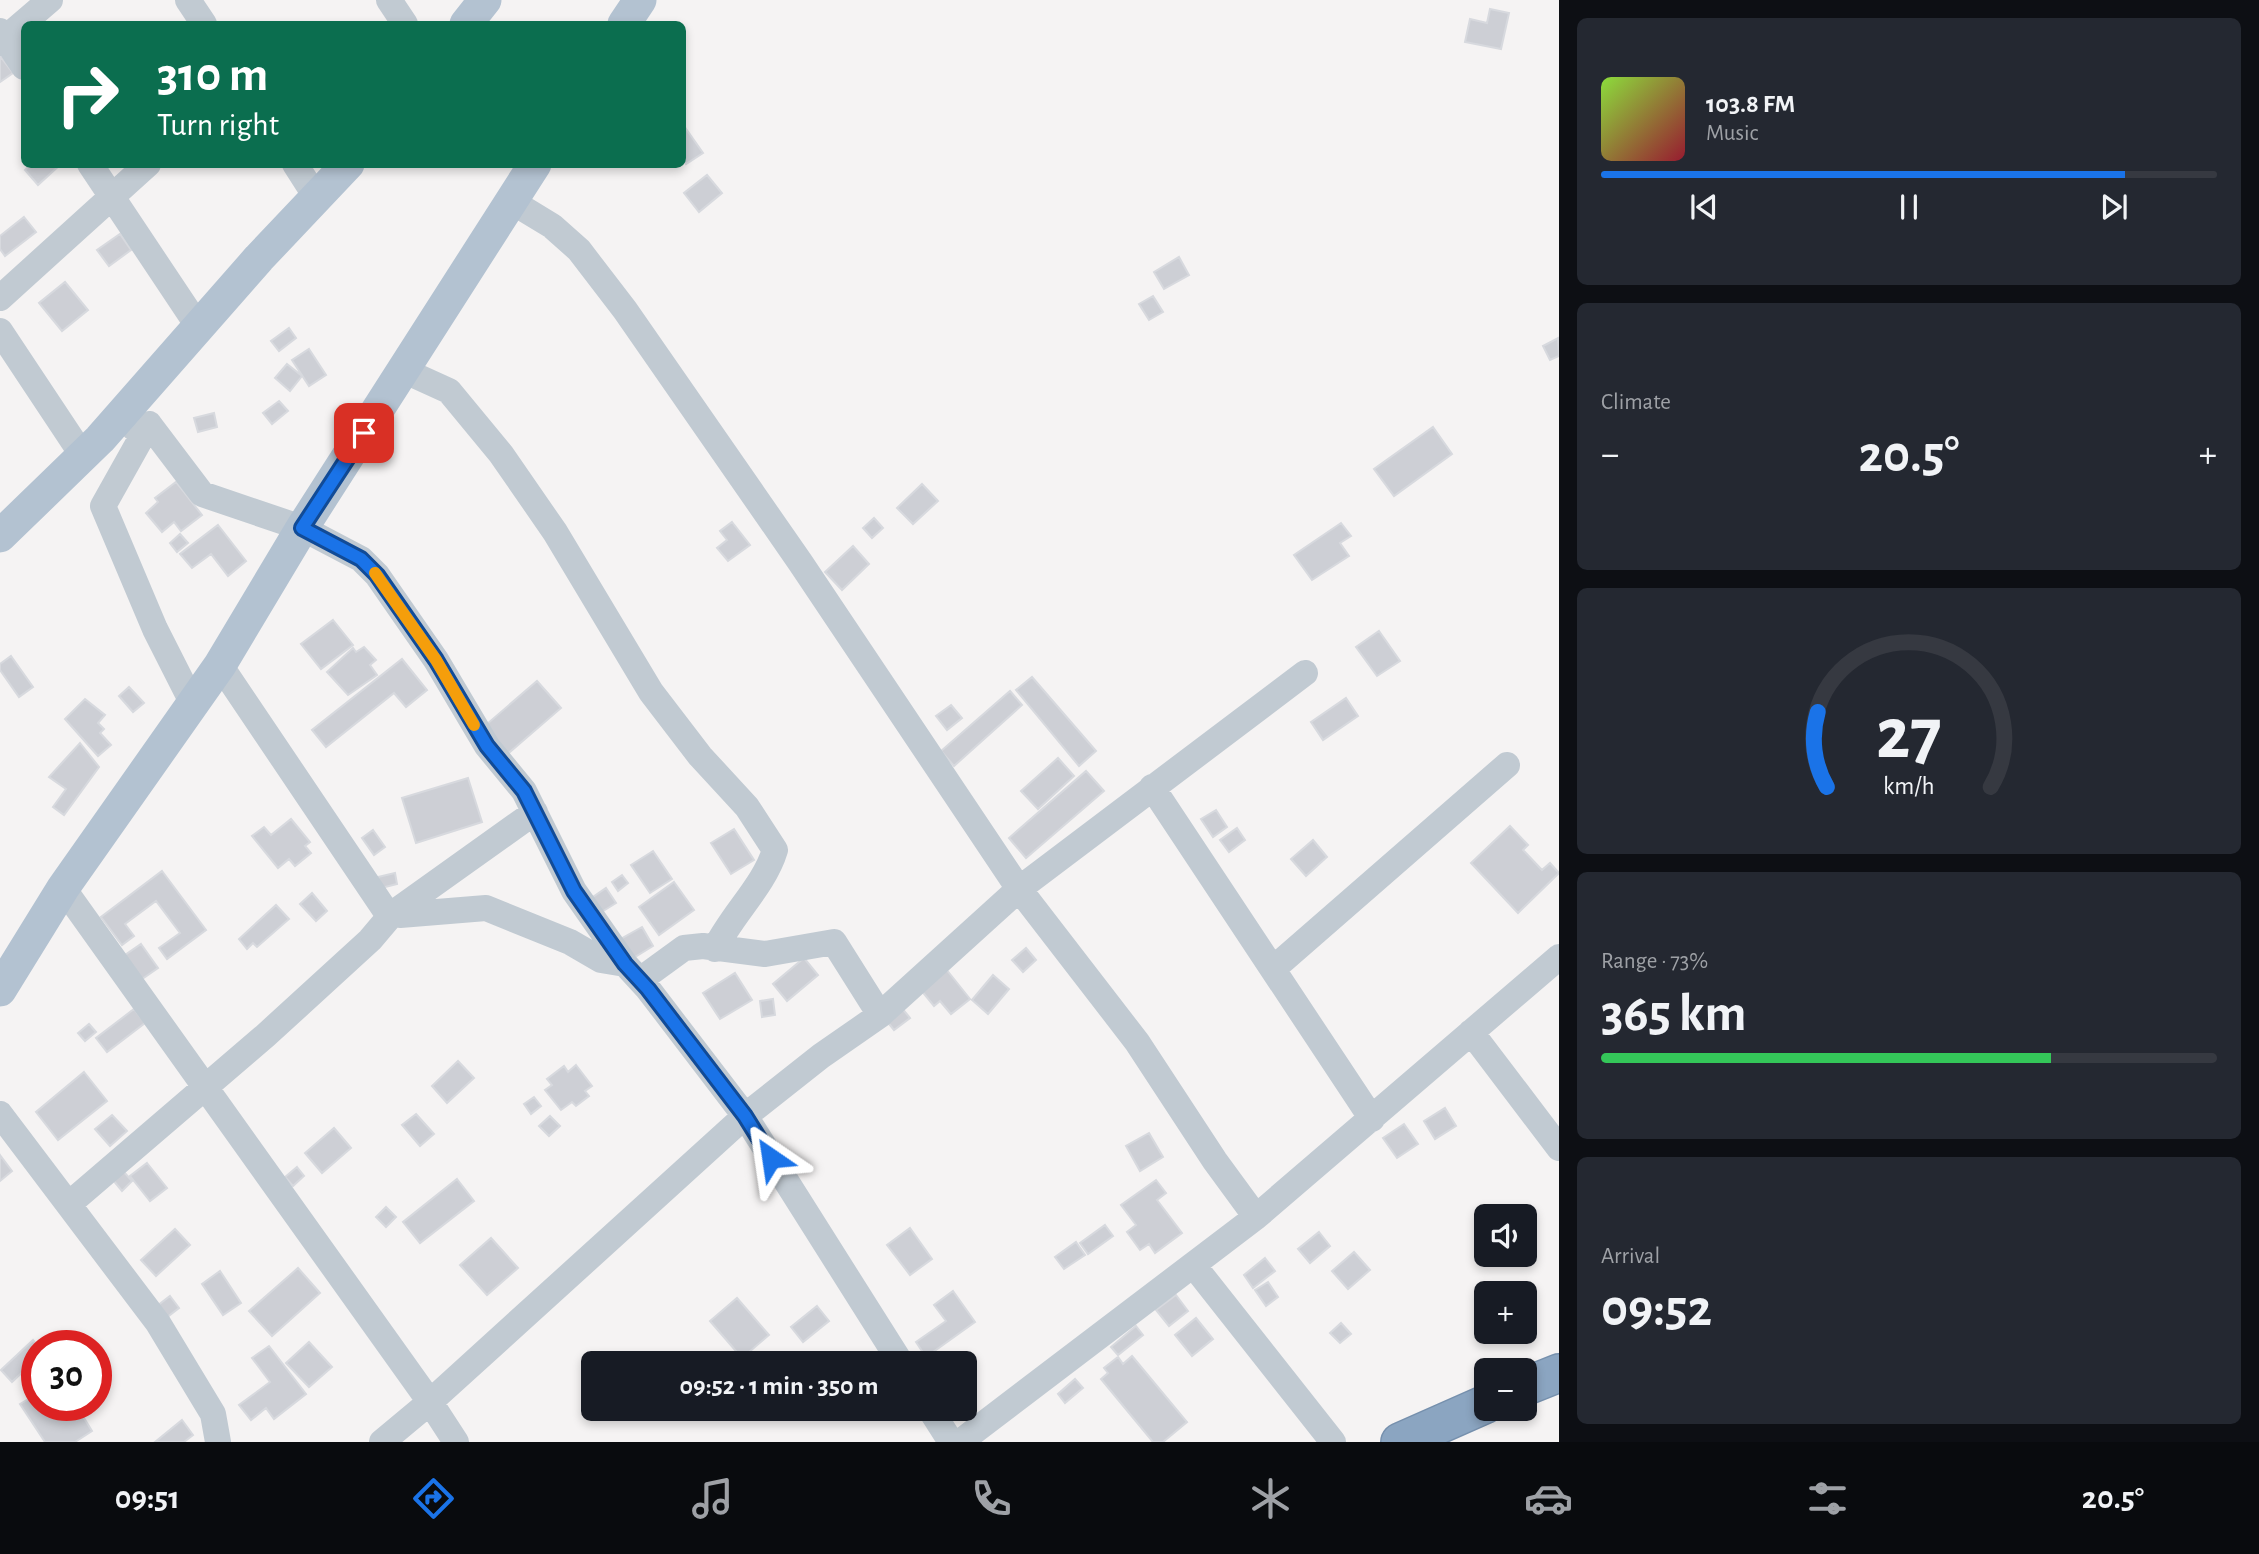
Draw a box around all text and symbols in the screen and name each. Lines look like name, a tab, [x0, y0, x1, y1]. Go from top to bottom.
icon: right	[42, 49, 133, 140]
text: 310 m	[157, 51, 268, 100]
text: 103.8 FM	[1706, 91, 1795, 117]
text: Turn right	[157, 109, 279, 141]
text: Music	[1706, 122, 1758, 145]
icon: previous	[1685, 188, 1723, 226]
icon: pause	[1890, 188, 1928, 226]
icon: next	[2095, 188, 2133, 226]
text: Climate	[1601, 391, 1671, 414]
pin	[334, 403, 394, 463]
icon: arrive	[345, 414, 383, 452]
text: 20.5°	[1858, 429, 1960, 481]
text: −	[1601, 436, 1619, 474]
text: +	[2199, 436, 2217, 474]
text: 27	[1876, 699, 1942, 772]
text: km/h	[1883, 774, 1935, 799]
text: Range · 73%	[1601, 950, 1708, 973]
text: 365 km	[1601, 988, 1747, 1040]
position arrow	[734, 1121, 808, 1195]
map controls	[1474, 1204, 1537, 1421]
button: sound	[1474, 1204, 1537, 1267]
text: Arrival	[1601, 1245, 1660, 1268]
button: +	[1474, 1281, 1537, 1344]
text: 09:52	[1601, 1283, 1712, 1335]
speed limit sign: 30	[21, 1330, 112, 1421]
button: −	[1474, 1358, 1537, 1421]
text: 09:52 · 1 min · 350 m	[680, 1373, 878, 1399]
icon: directions	[409, 1474, 458, 1523]
icon: music	[688, 1474, 737, 1523]
icon: phone	[967, 1474, 1016, 1523]
icon: climate	[1246, 1474, 1295, 1523]
icon: car	[1524, 1474, 1573, 1523]
icon: filters	[1803, 1474, 1852, 1523]
text: 09:51	[115, 1482, 180, 1514]
text: 20.5°	[2082, 1482, 2144, 1514]

